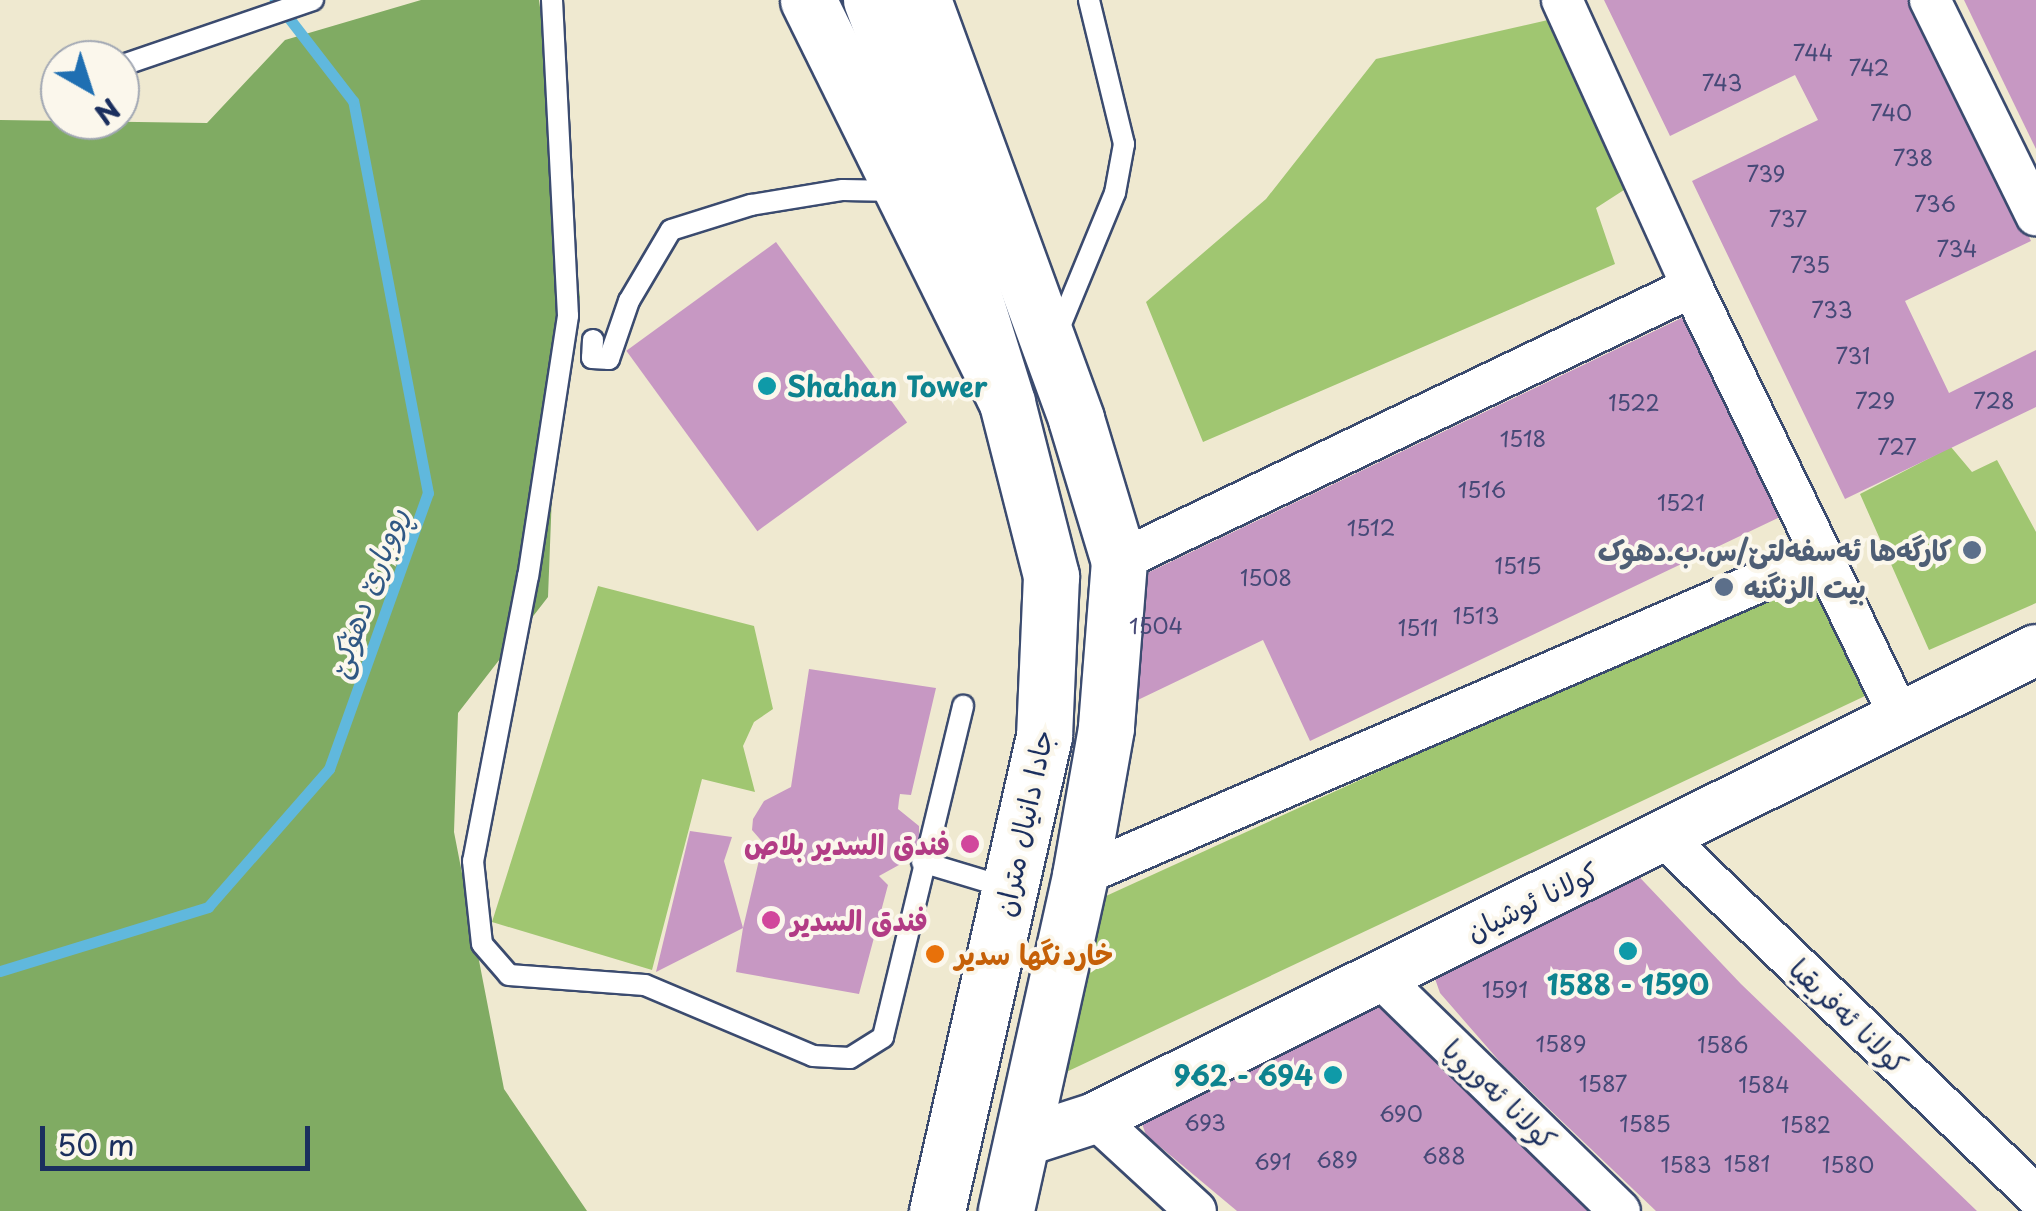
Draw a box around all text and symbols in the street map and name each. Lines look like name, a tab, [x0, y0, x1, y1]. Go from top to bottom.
house number: 744	[1793, 39, 1833, 65]
north arrow	[40, 40, 140, 140]
house number: 742	[1849, 54, 1889, 80]
house number: 743	[1702, 69, 1742, 95]
text: N	[86, 88, 130, 136]
house number: 740	[1870, 99, 1912, 125]
house number: 738	[1893, 144, 1933, 170]
house number: 739	[1747, 160, 1785, 186]
house number: 736	[1914, 190, 1956, 216]
house number: 737	[1769, 205, 1807, 231]
house number: 734	[1936, 235, 1978, 261]
house number: 735	[1790, 251, 1830, 277]
house number: 733	[1811, 296, 1853, 322]
house number: 731	[1836, 342, 1870, 368]
place label: Shahan Tower	[787, 369, 988, 403]
marker: Shahan Tower	[756, 375, 778, 397]
house number: 729	[1855, 387, 1895, 413]
house number: 728	[1973, 387, 2015, 413]
house number: 1522	[1608, 389, 1660, 415]
house number: 1518	[1500, 425, 1546, 451]
house number: 727	[1877, 433, 1917, 459]
house number: 1516	[1458, 476, 1506, 502]
house number: 1521	[1657, 489, 1705, 515]
water label: ڕووبارێ دهۆكێ	[319, 502, 413, 682]
house number: 1512	[1347, 514, 1395, 540]
place label: کارگەھا ئەسفەلتێ/س.ب.دھوک	[1598, 533, 1952, 567]
marker: کارگەھا ئەسفەلتێ/س.ب.دھوک	[1961, 539, 1983, 561]
house number: 1515	[1494, 552, 1542, 578]
house number: 1508	[1240, 564, 1292, 590]
place label: بيت الزنگنه	[1744, 570, 1866, 604]
marker: بيت الزنگنه	[1713, 576, 1735, 598]
house number: 1513	[1453, 602, 1499, 628]
house number: 1504	[1129, 612, 1183, 638]
house number: 1511	[1398, 614, 1438, 640]
street label: جادا دانيال متران	[987, 726, 1059, 920]
place label: فندق السدير بلاص	[744, 827, 950, 861]
marker: فندق السدير بلاص	[959, 833, 981, 855]
street label: كولانا ئوشيان	[1460, 854, 1604, 948]
place label: فندق السدير	[791, 903, 928, 937]
marker: فندق السدير	[760, 909, 782, 931]
place label: خاردنگها سدير	[955, 937, 1113, 971]
marker: 1588 - 1590	[1617, 940, 1639, 962]
marker: خاردنگها سدير	[924, 943, 946, 965]
street label: كولانا ئه‌فریقیا	[1783, 951, 1915, 1081]
place label: 1588 - 1590	[1546, 967, 1710, 1001]
house number: 1591	[1482, 976, 1528, 1002]
house number: 1589	[1536, 1030, 1586, 1056]
house number: 1586	[1697, 1031, 1749, 1057]
street label: كولانا ئه‌وروپا	[1436, 1032, 1564, 1156]
place label: 962 - 694	[1174, 1058, 1313, 1092]
marker: 962 - 694	[1322, 1064, 1344, 1086]
house number: 1587	[1579, 1070, 1627, 1096]
house number: 1584	[1738, 1071, 1790, 1097]
house number: 690	[1379, 1100, 1423, 1126]
scale bar	[45, 1106, 315, 1168]
house number: 693	[1184, 1109, 1226, 1135]
house number: 1585	[1619, 1110, 1671, 1136]
house number: 1582	[1781, 1111, 1831, 1137]
text: 50 m	[57, 1121, 135, 1166]
house number: 688	[1422, 1142, 1466, 1168]
house number: 689	[1316, 1146, 1358, 1172]
house number: 691	[1254, 1148, 1292, 1174]
house number: 1581	[1724, 1150, 1770, 1176]
house number: 1583	[1660, 1151, 1712, 1177]
house number: 1580	[1822, 1151, 1874, 1177]

